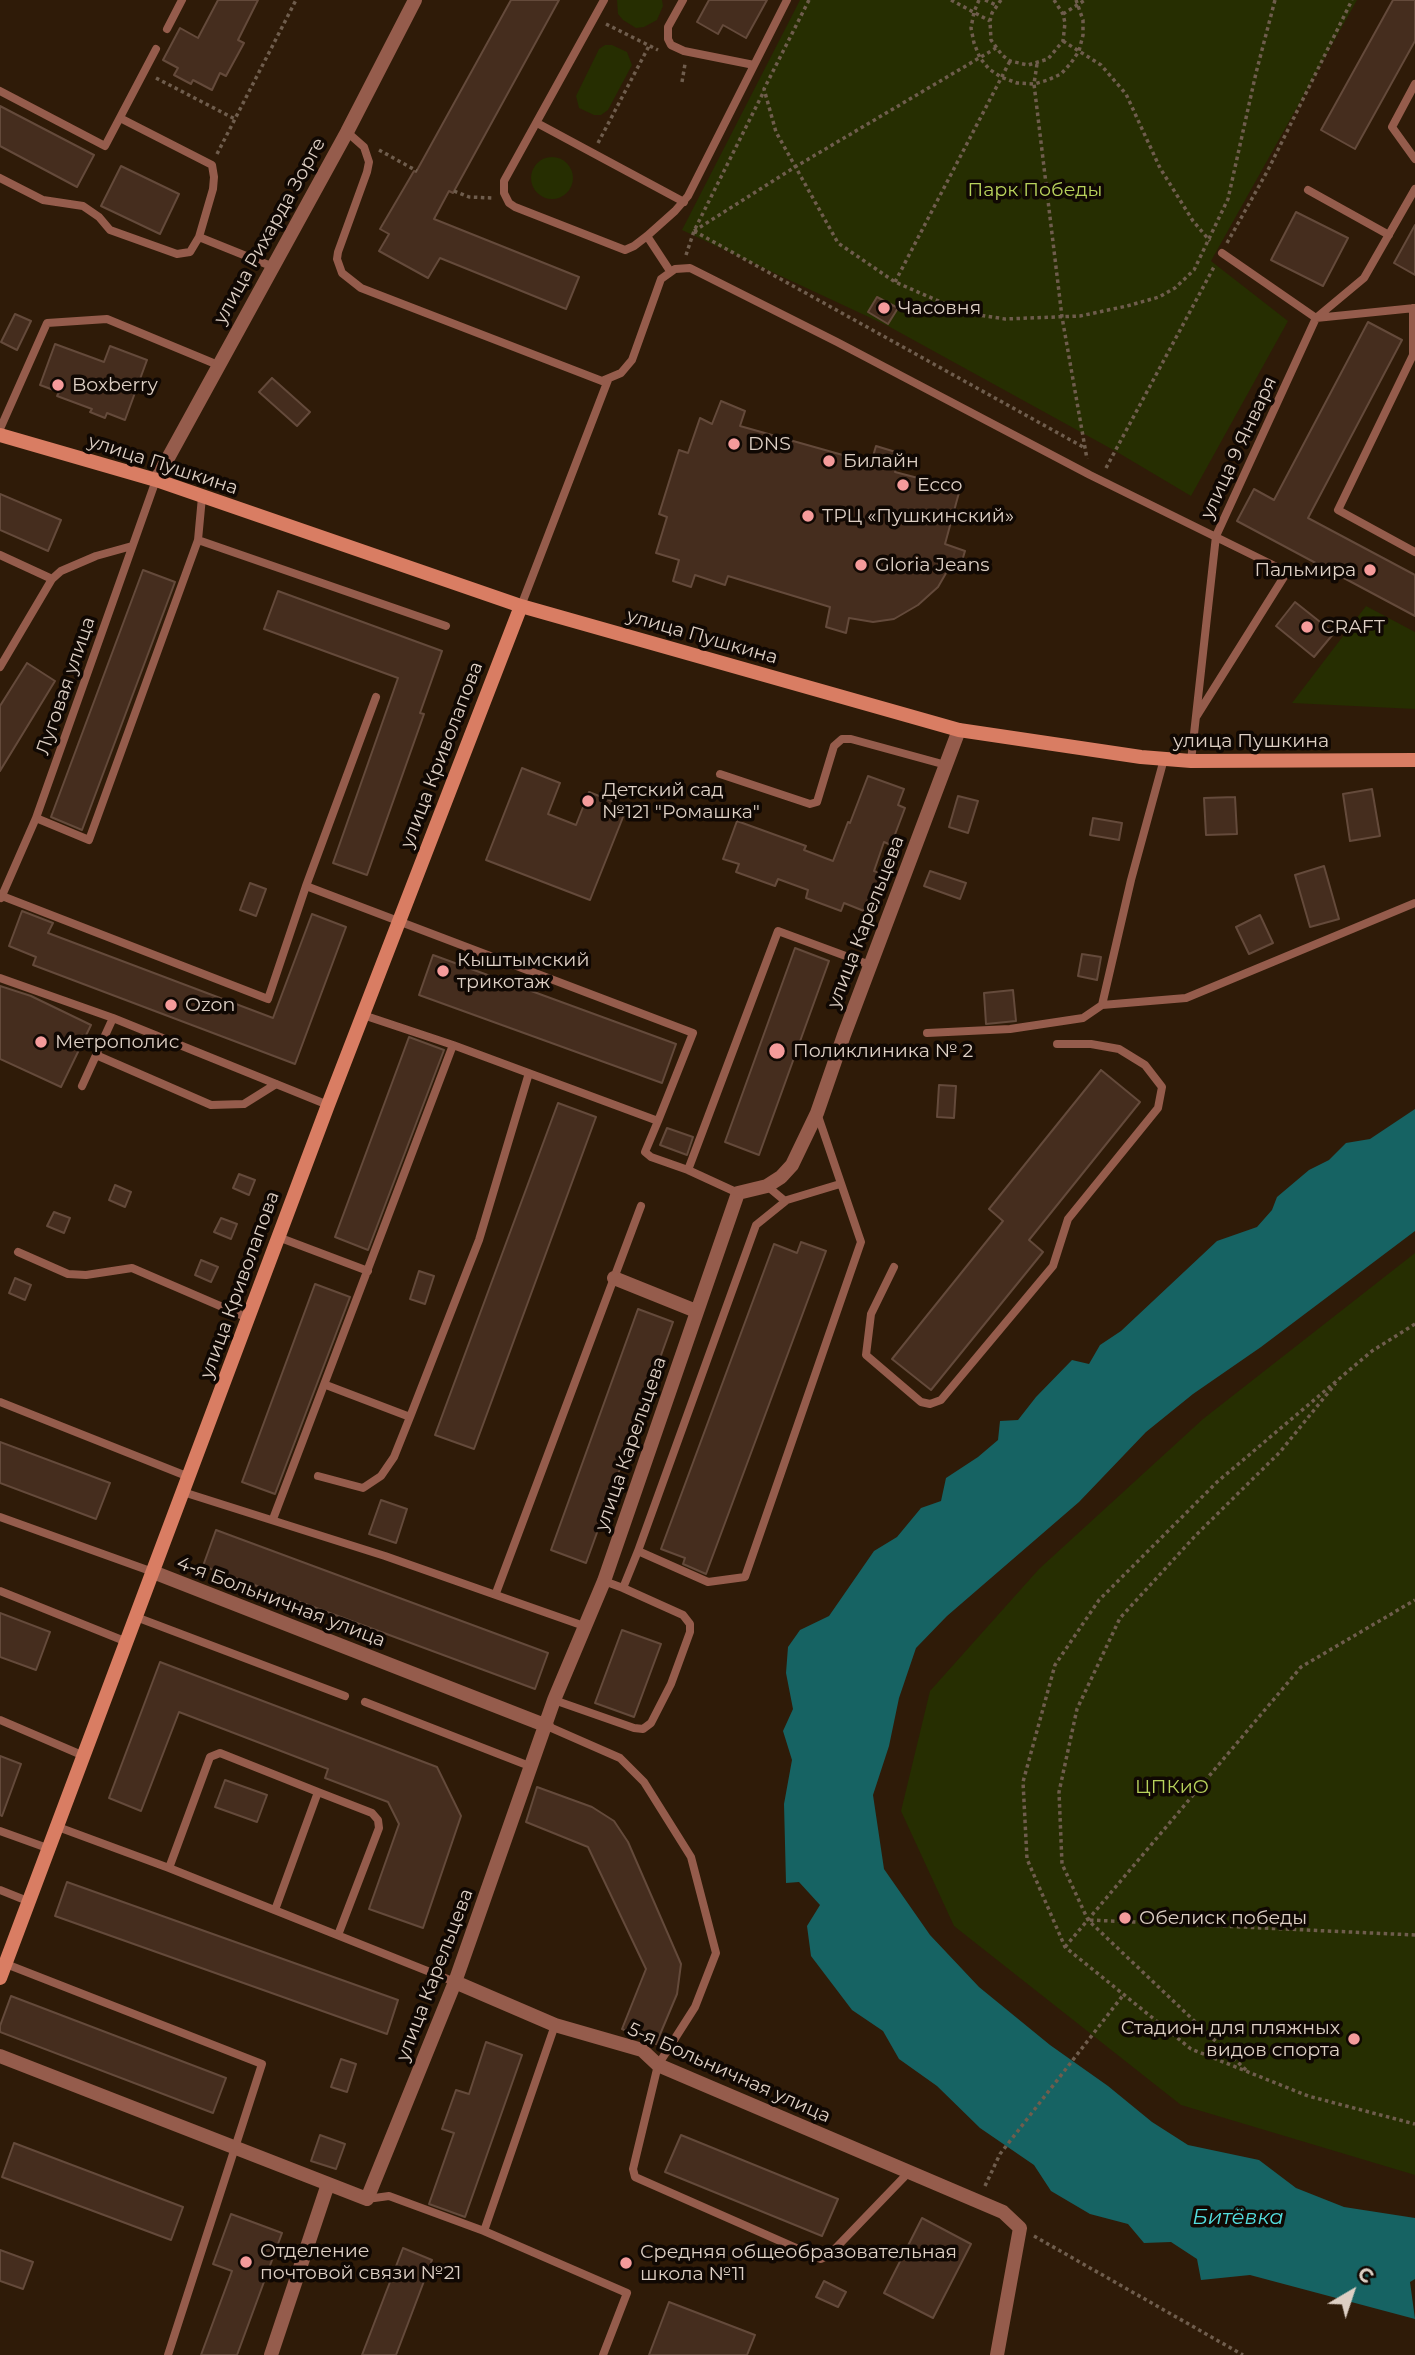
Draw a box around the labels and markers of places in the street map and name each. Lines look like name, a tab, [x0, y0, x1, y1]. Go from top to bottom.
place label: Часовня	[898, 297, 981, 319]
marker: Часовня	[876, 300, 892, 316]
place label: Boxberry	[72, 374, 158, 396]
marker: Boxberry	[50, 377, 66, 393]
place label: DNS	[748, 433, 791, 455]
marker: DNS	[726, 436, 742, 452]
place label: Билайн	[843, 450, 919, 472]
marker: Билайн	[821, 453, 837, 469]
place label: Ecco	[917, 474, 963, 496]
marker: Ecco	[895, 477, 911, 493]
place label: ТРЦ «Пушкинский»	[822, 505, 1014, 527]
marker: ТРЦ «Пушкинский»	[800, 508, 816, 524]
place label: Gloria Jeans	[875, 554, 990, 576]
marker: Gloria Jeans	[853, 557, 869, 573]
place label: Пальмира	[1254, 559, 1356, 581]
marker: Пальмира	[1362, 562, 1378, 578]
place label: CRAFT	[1321, 616, 1385, 638]
marker: CRAFT	[1299, 619, 1315, 635]
place label: Детский сад №121 "Ромашка"	[602, 779, 760, 823]
marker: Детский сад №121 "Ромашка"	[580, 793, 596, 809]
place label: Кыштымский трикотаж	[457, 949, 589, 993]
marker: Кыштымский трикотаж	[435, 963, 451, 979]
place label: Ozon	[185, 994, 235, 1016]
marker: Ozon	[163, 997, 179, 1013]
place label: Метрополис	[55, 1031, 179, 1053]
marker: Метрополис	[33, 1034, 49, 1050]
place label: Поликлиника № 2	[793, 1040, 973, 1062]
marker: Поликлиника № 2	[767, 1041, 787, 1061]
place label: Обелиск победы	[1139, 1907, 1307, 1929]
marker: Обелиск победы	[1117, 1910, 1133, 1926]
place label: Стадион для пляжных видов спорта	[1121, 2017, 1340, 2061]
marker: Стадион для пляжных видов спорта	[1346, 2031, 1362, 2047]
place label: Отделение почтовой связи №21	[260, 2240, 461, 2284]
place label: Средняя общеобразовательная школа №11	[640, 2241, 957, 2285]
marker: Отделение почтовой связи №21	[238, 2254, 254, 2270]
marker: Средняя общеобразовательная школа №11	[618, 2255, 634, 2271]

